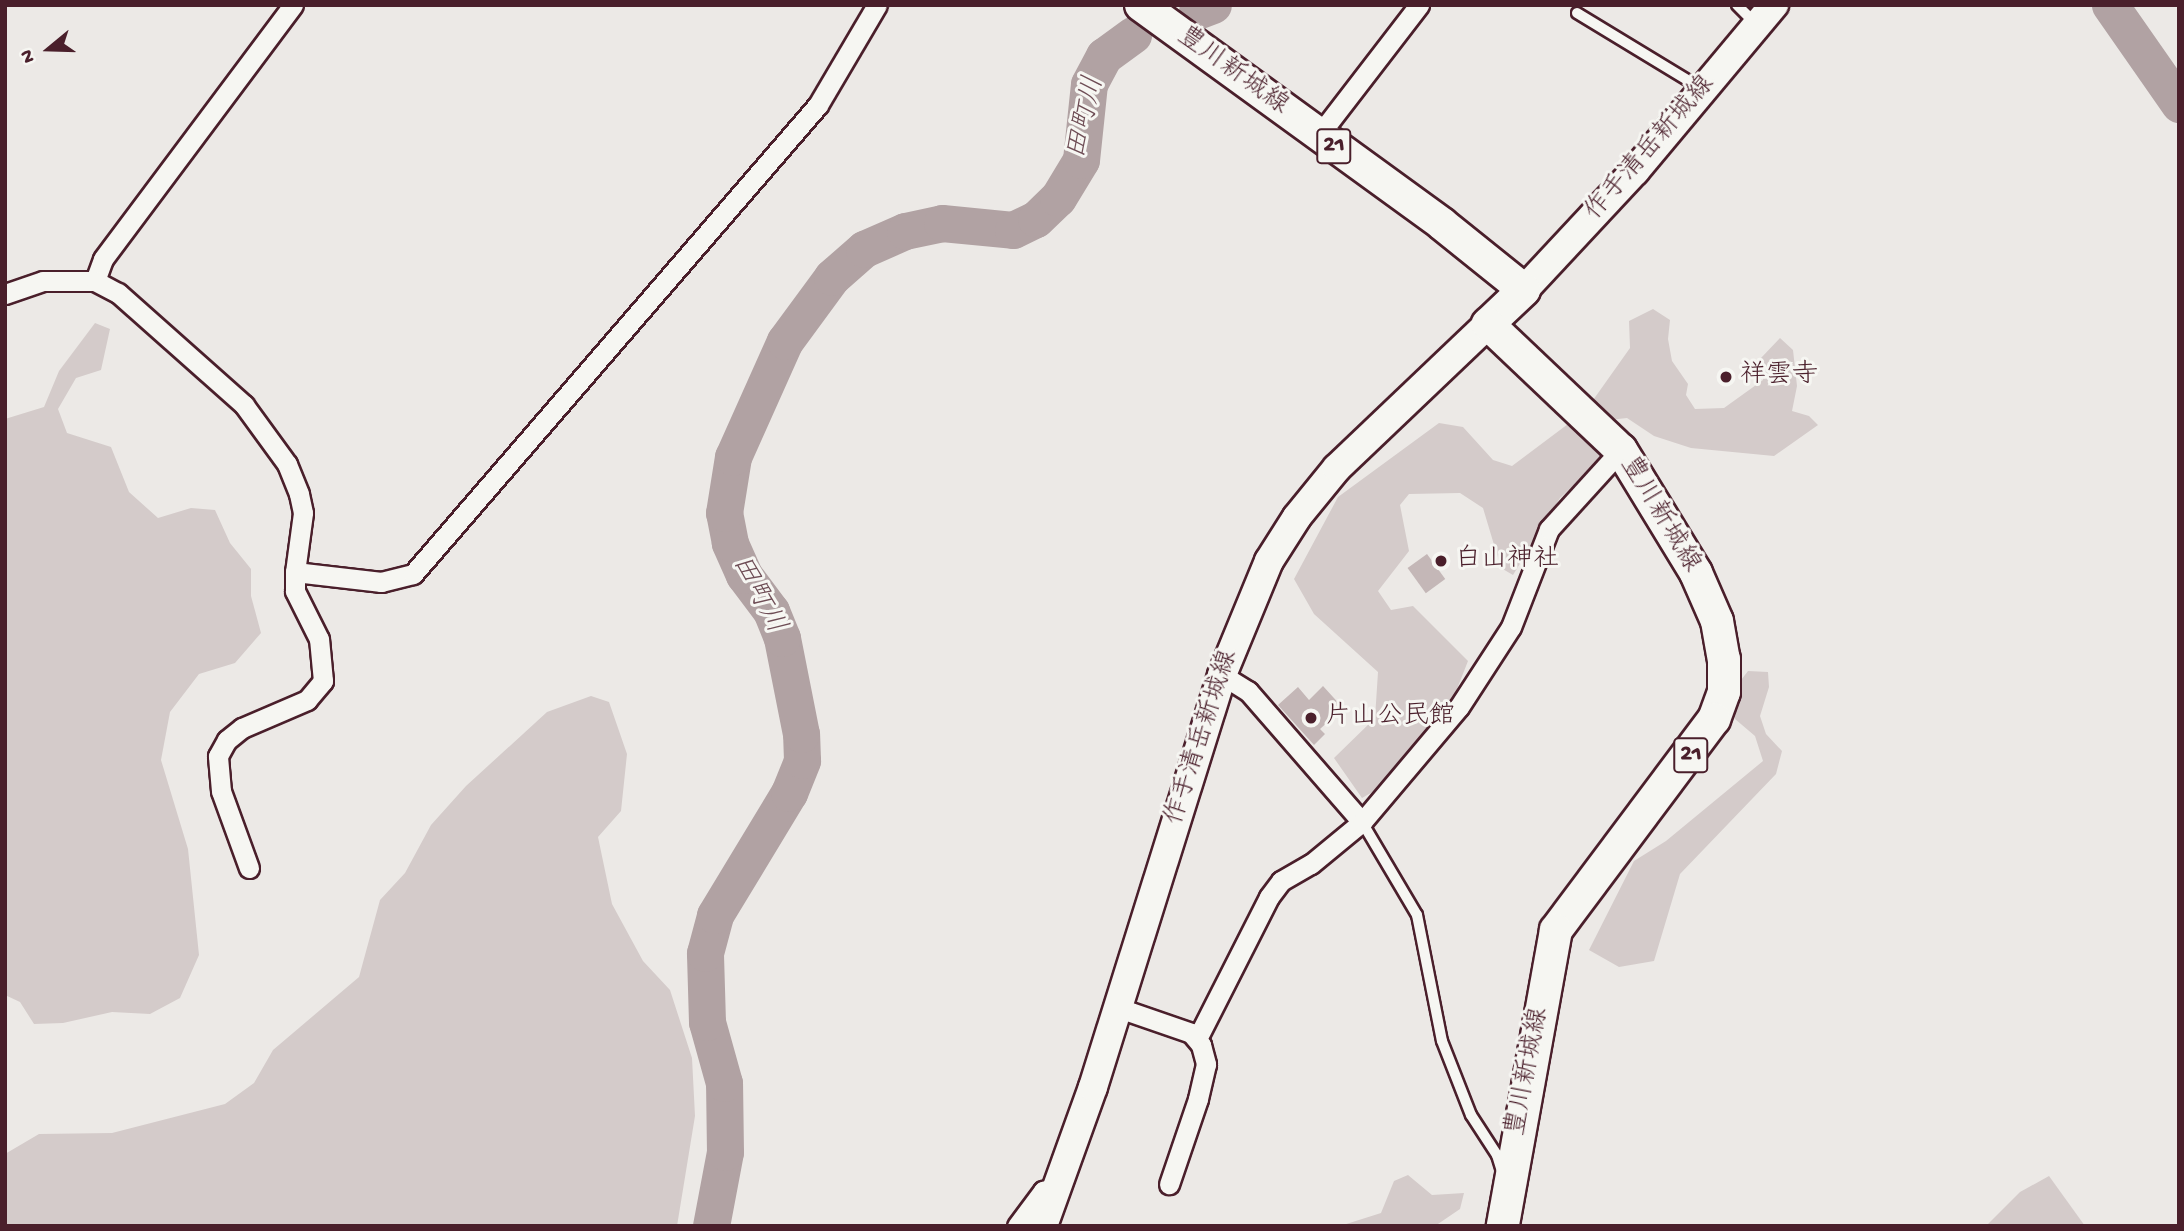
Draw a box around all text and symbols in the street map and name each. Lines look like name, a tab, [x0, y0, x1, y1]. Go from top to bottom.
north arrow	[14, 14, 84, 84]
street label: 豊川新城線	[1170, 21, 1294, 123]
text: N	[16, 46, 42, 66]
street label: 作手清岳新城線	[1580, 70, 1722, 228]
water label: 田町川	[1061, 73, 1113, 163]
road number: 21	[1315, 126, 1353, 166]
place label: 祥雲寺	[1740, 361, 1818, 393]
marker: 祥雲寺	[1718, 369, 1734, 385]
street label: 豊川新城線	[1612, 451, 1706, 579]
place label: 白山神社	[1455, 545, 1559, 577]
water label: 田町川	[722, 550, 792, 640]
marker: 白山神社	[1433, 553, 1449, 569]
street label: 作手清岳新城線	[1160, 647, 1246, 829]
place label: 片山公民館	[1325, 702, 1455, 734]
marker: 片山公民館	[1303, 710, 1319, 726]
road number: 21	[1672, 734, 1710, 776]
street label: 豊川新城線	[1501, 1005, 1557, 1139]

